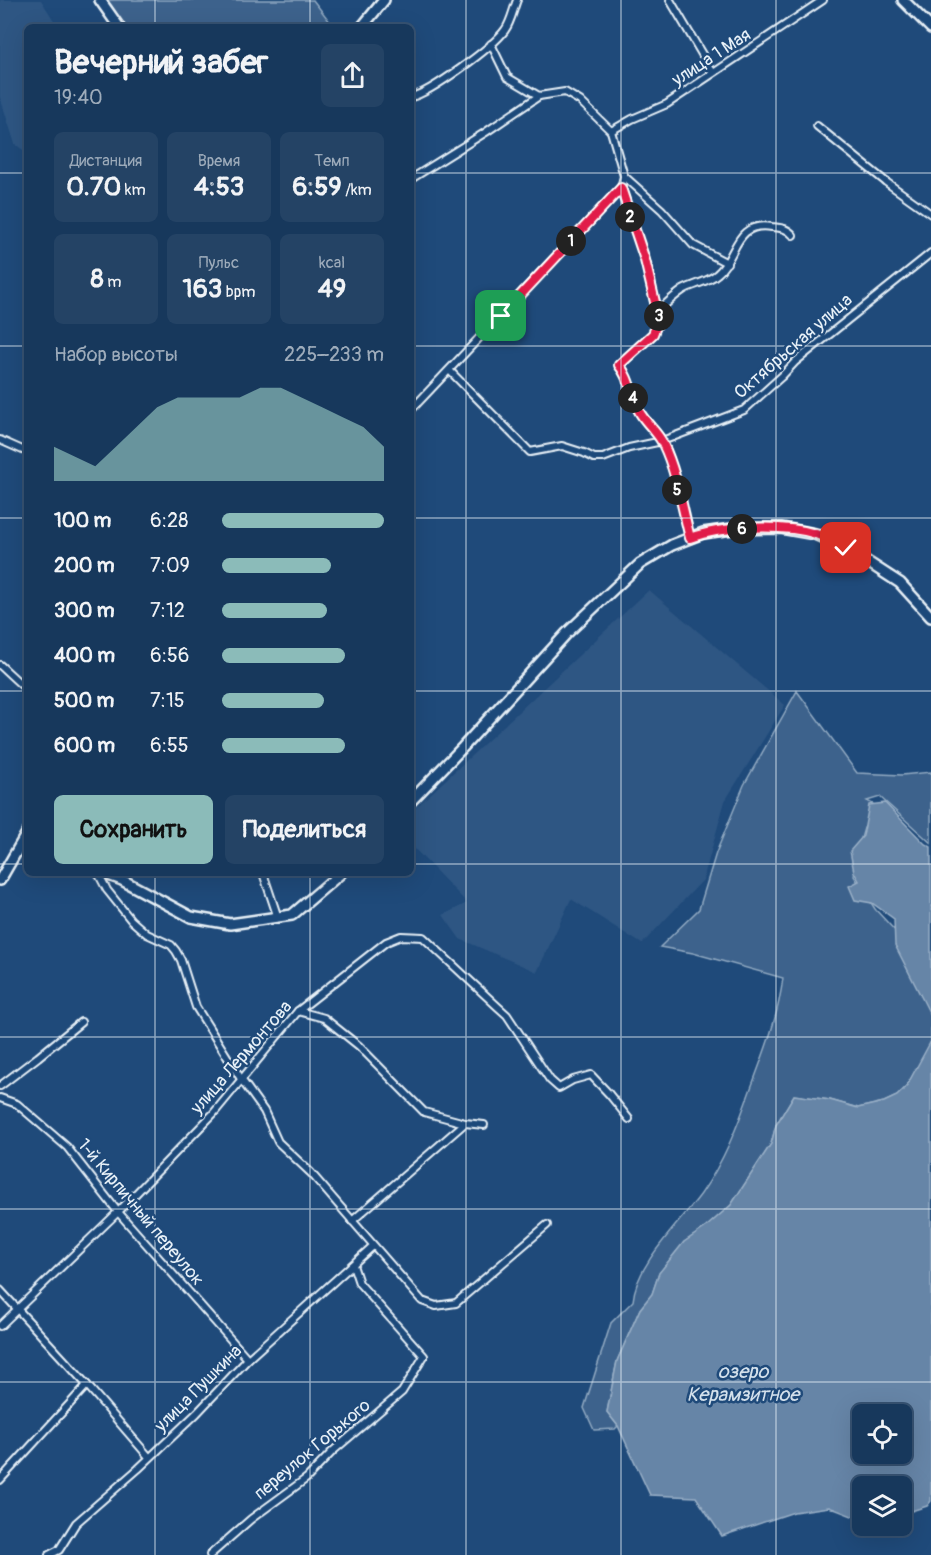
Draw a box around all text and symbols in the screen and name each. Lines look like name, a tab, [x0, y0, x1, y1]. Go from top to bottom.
street label: улица 1 Мая	[667, 23, 755, 92]
text: Вечерний забег	[54, 42, 268, 83]
button: share	[321, 44, 384, 107]
text: 19:40	[54, 85, 103, 110]
text: Дистанция	[70, 151, 142, 171]
text: Время	[198, 151, 240, 171]
text: Темп	[314, 151, 350, 171]
text: 0.70	[66, 171, 121, 203]
text: 4:53	[194, 171, 244, 203]
text: 6:59	[292, 171, 342, 203]
text: km	[121, 180, 146, 200]
text: /km	[342, 180, 372, 200]
pin: 2	[615, 202, 645, 232]
text: 2	[626, 207, 634, 227]
pin: 1	[556, 226, 586, 256]
text: 1	[568, 231, 574, 251]
text: Пульс	[199, 253, 239, 273]
text: kcal	[319, 253, 345, 273]
text: 8	[91, 263, 104, 295]
text: m	[104, 272, 121, 292]
text: 163	[183, 273, 222, 305]
text: 49	[318, 273, 346, 305]
text: bpm	[222, 282, 255, 302]
street label: Октябрьская улица	[729, 289, 857, 404]
pin	[475, 290, 526, 341]
icon: arrive	[484, 299, 517, 332]
pin: 3	[644, 301, 674, 331]
text: 3	[655, 306, 663, 326]
text: Набор высоты	[54, 342, 178, 367]
text: 225–233 m	[284, 342, 384, 367]
pin: 4	[618, 383, 648, 413]
text: 4	[628, 388, 638, 408]
pin: 5	[662, 475, 692, 505]
text: 5	[673, 480, 681, 500]
text: 100 m	[54, 508, 111, 533]
text: 6:28	[150, 508, 188, 533]
pin: 6	[727, 514, 757, 544]
text: 6	[737, 519, 747, 539]
pin	[820, 522, 871, 573]
icon: check	[829, 531, 862, 564]
text: 200 m	[54, 553, 115, 578]
text: 7:09	[150, 553, 190, 578]
text: 300 m	[54, 598, 115, 623]
text: 7:12	[150, 598, 185, 623]
text: 400 m	[54, 643, 115, 668]
text: 6:56	[150, 643, 189, 668]
text: 500 m	[54, 688, 114, 713]
text: 7:15	[150, 688, 185, 713]
text: 600 m	[54, 733, 115, 758]
text: 6:55	[150, 733, 189, 758]
button: Сохранить	[54, 795, 213, 864]
button: Поделиться	[225, 795, 384, 864]
street label: улица Лермонтова	[185, 996, 297, 1120]
street label: 1-й Кирпичный переулок	[72, 1134, 209, 1291]
street label: улица Пушкина	[149, 1340, 247, 1438]
water label: озеро Керамзитное	[687, 1359, 801, 1407]
street label: переулок Горького	[249, 1394, 376, 1505]
map controls	[852, 1404, 912, 1536]
button: locate	[852, 1404, 912, 1464]
button: layers	[852, 1476, 912, 1536]

